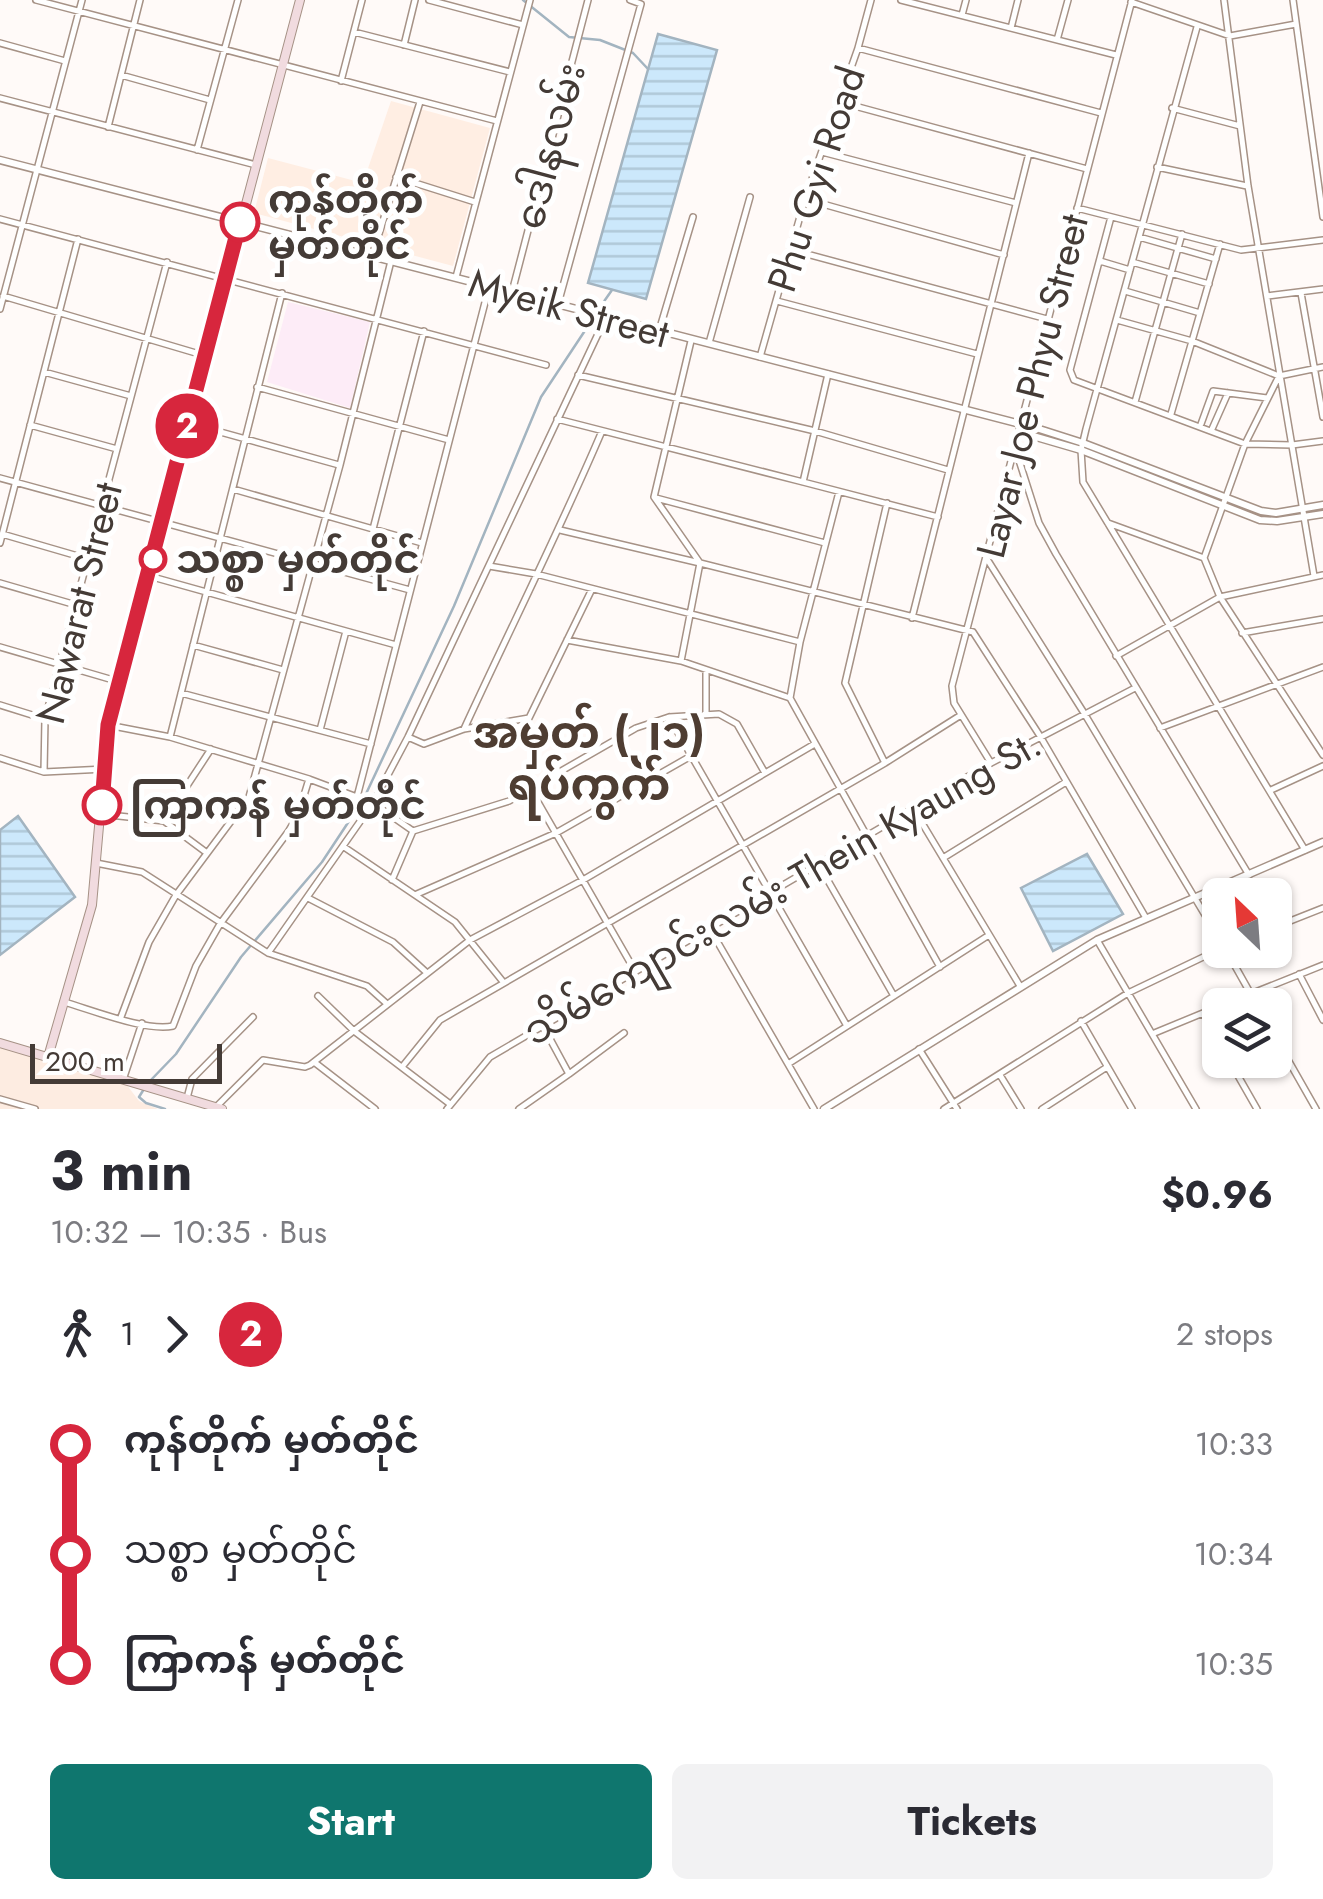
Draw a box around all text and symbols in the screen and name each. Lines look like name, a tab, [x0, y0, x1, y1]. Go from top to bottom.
street label: ဒေါနလမ်း	[500, 57, 604, 237]
street label: Phu Gyi Road	[752, 59, 880, 299]
place label: ကုန်တိုက် မှတ်တိုင်	[268, 170, 424, 277]
marker: ကုန်တိုက် မှတ်တိုင်	[221, 203, 259, 241]
street label: Layar Joe Phyu Street	[961, 208, 1103, 564]
street label: Myeik Street	[462, 253, 676, 363]
line badge: 2	[154, 394, 220, 458]
text: 2	[176, 401, 198, 451]
street label: Nawarat Street	[21, 476, 137, 730]
place label: သစ္စာ မှတ်တိုင်	[176, 530, 420, 592]
marker: သစ္စာ မှတ်တိုင်	[140, 546, 166, 572]
district label: အမှတ် (၂၁) ရပ်ကွက်	[473, 700, 705, 821]
street label: သိမ်ကျောင်းလမ်း Thein Kyaung St.	[512, 715, 1054, 1063]
place label: ကြာကန် မှတ်တိုင်	[130, 776, 426, 837]
marker: ကြာကန် မှတ်တိုင်	[83, 786, 121, 824]
north arrow	[1202, 878, 1292, 968]
map controls	[1202, 878, 1292, 1078]
button: layers	[1202, 988, 1292, 1078]
scale bar	[30, 1039, 222, 1084]
text: 200 m	[45, 1041, 125, 1082]
text: 3 min	[50, 1131, 193, 1211]
text: $0.96	[1161, 1167, 1273, 1222]
text: 10:32 – 10:35 · Bus	[50, 1209, 327, 1255]
icon: walk	[50, 1307, 105, 1362]
icon: forward	[149, 1307, 204, 1362]
text: 2	[239, 1309, 262, 1359]
text: 1	[120, 1311, 134, 1357]
text: 2 stops	[1176, 1311, 1273, 1357]
text: ကုန်တိုက် မှတ်တိုင်	[124, 1412, 419, 1467]
text: 10:33	[1195, 1421, 1273, 1467]
text: သစ္စာ မှတ်တိုင်	[124, 1522, 357, 1577]
text: 10:34	[1194, 1531, 1273, 1577]
text: ကြာကန် မှတ်တိုင်	[124, 1632, 405, 1687]
text: 10:35	[1194, 1641, 1273, 1687]
button: Start	[50, 1764, 652, 1879]
button: Tickets	[672, 1764, 1273, 1879]

